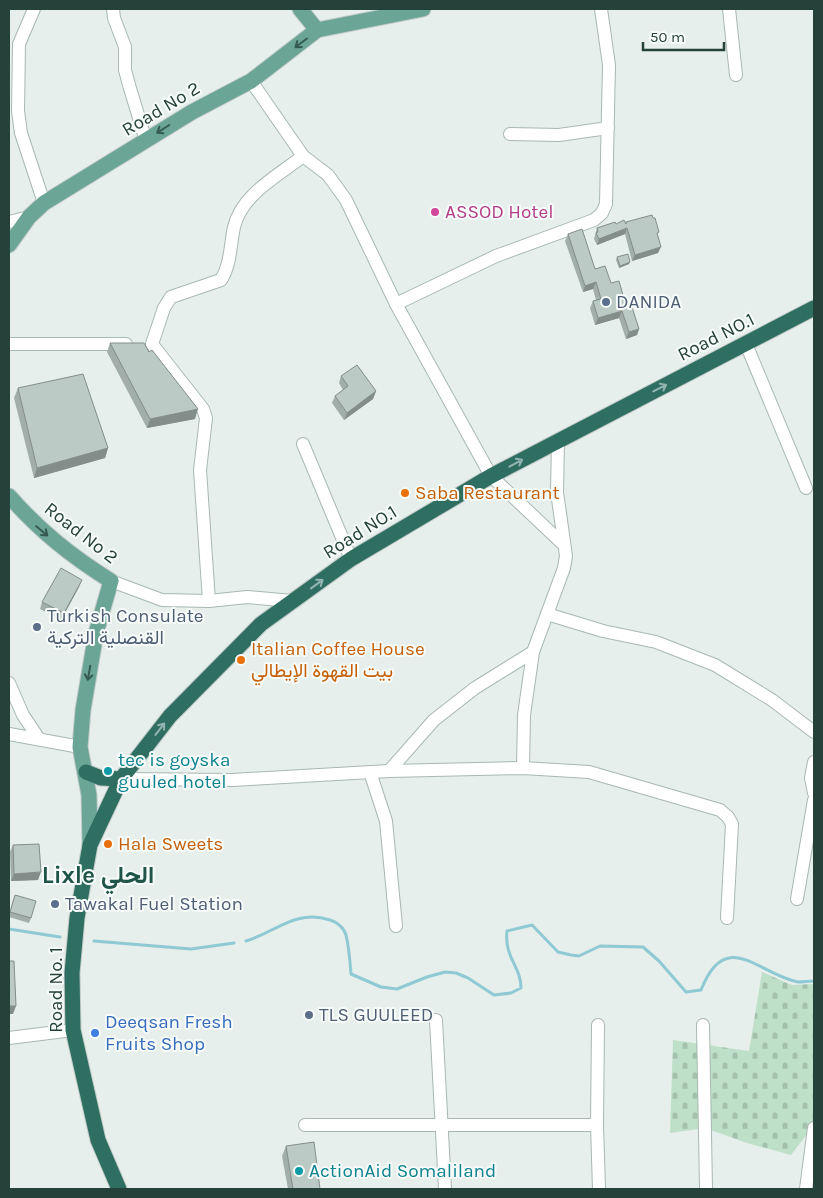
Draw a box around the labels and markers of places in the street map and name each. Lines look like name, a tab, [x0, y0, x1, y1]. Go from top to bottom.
place label: ASSOD Hotel	[445, 201, 554, 223]
marker: ASSOD Hotel	[429, 206, 441, 218]
place label: DANIDA	[616, 291, 681, 313]
marker: DANIDA	[600, 296, 612, 308]
place label: Saba Restaurant	[415, 482, 560, 504]
marker: Saba Restaurant	[399, 487, 411, 499]
place label: Turkish Consulate القنصلية التركية	[47, 605, 204, 649]
marker: Turkish Consulate القنصلية التركية	[31, 621, 43, 633]
place label: Italian Coffee House بيت القهوة الإيطالي	[251, 638, 425, 686]
marker: Italian Coffee House بيت القهوة الإيطالي	[235, 654, 247, 666]
place label: tec is goyska guuled hotel	[118, 749, 230, 793]
marker: tec is goyska guuled hotel	[102, 765, 114, 777]
place label: Hala Sweets	[118, 833, 223, 855]
marker: Hala Sweets	[102, 838, 114, 850]
place label: Tawakal Fuel Station	[65, 893, 243, 915]
marker: Tawakal Fuel Station	[49, 898, 61, 910]
place label: TLS GUULEED	[319, 1004, 433, 1026]
marker: TLS GUULEED	[303, 1009, 315, 1021]
place label: Deeqsan Fresh Fruits Shop	[105, 1011, 233, 1055]
marker: Deeqsan Fresh Fruits Shop	[89, 1027, 101, 1039]
place label: ActionAid Somaliland	[309, 1160, 496, 1182]
marker: ActionAid Somaliland	[293, 1165, 305, 1177]

